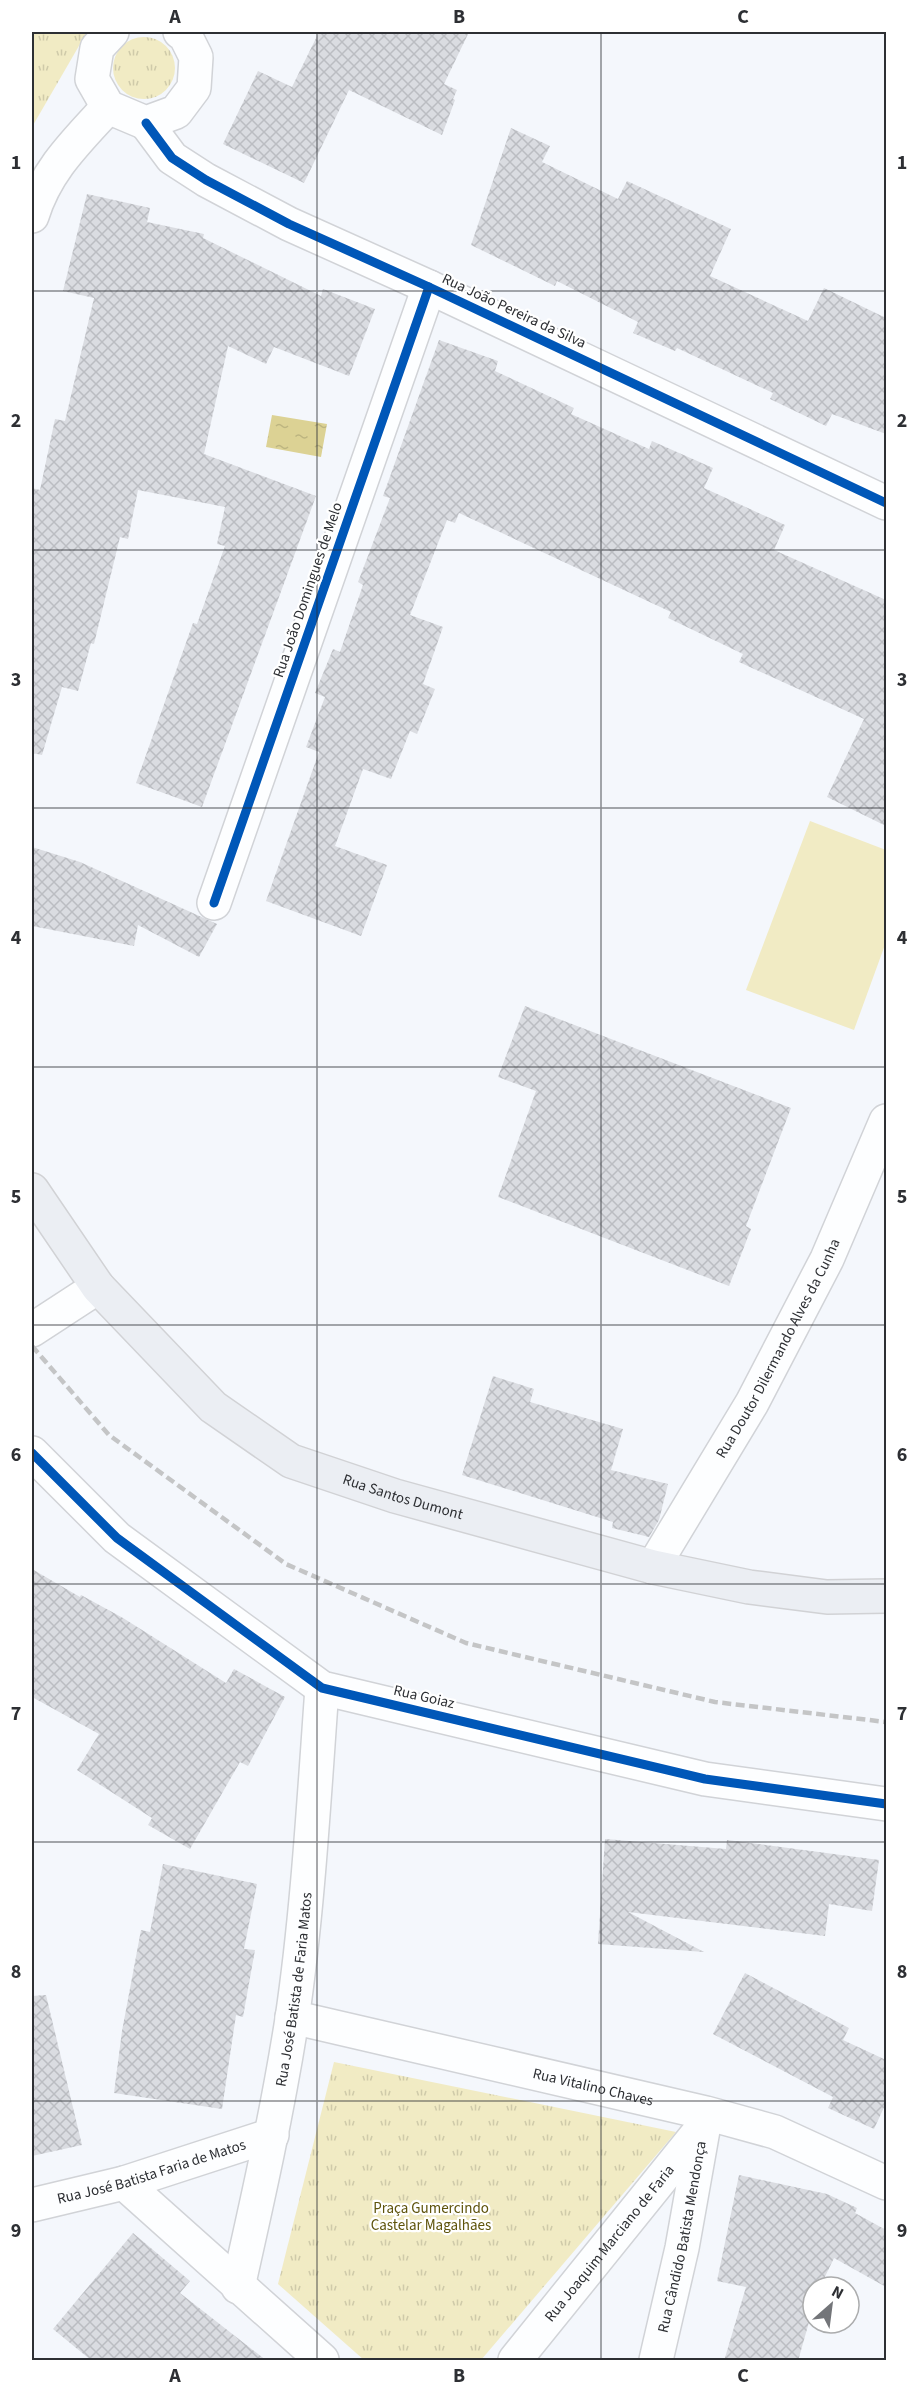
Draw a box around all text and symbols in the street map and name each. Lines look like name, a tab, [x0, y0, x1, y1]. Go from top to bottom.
text: A	[168, 3, 181, 31]
text: B	[453, 3, 465, 31]
text: C	[737, 3, 749, 31]
text: 1	[11, 149, 21, 177]
text: 1	[897, 149, 907, 177]
street label: Rua João Pereira da Silva	[438, 268, 590, 354]
text: 2	[11, 407, 21, 435]
text: 2	[897, 407, 907, 435]
street label: Rua João Domingues de Melo	[268, 499, 348, 681]
text: 3	[11, 666, 21, 694]
text: 3	[897, 666, 907, 694]
text: 4	[11, 924, 22, 952]
text: 4	[897, 924, 908, 952]
text: 5	[11, 1183, 21, 1211]
text: 5	[897, 1183, 907, 1211]
street label: Rua Doutor Dilermando Alves da Cunha	[711, 1235, 845, 1462]
text: 6	[11, 1441, 21, 1469]
text: 6	[897, 1441, 907, 1469]
street label: Rua Santos Dumont	[340, 1469, 465, 1525]
street label: Rua Goiaz	[391, 1680, 457, 1714]
text: 7	[11, 1700, 21, 1728]
text: 7	[897, 1700, 907, 1728]
street label: Rua José Batista de Faria Matos	[270, 1891, 317, 2088]
text: 8	[11, 1958, 21, 1986]
text: 8	[897, 1958, 907, 1986]
street label: Rua Vitalino Chaves	[531, 2063, 655, 2111]
street label: Rua José Batista Faria de Matos	[55, 2134, 248, 2209]
street label: Rua Cândido Batista Mendonça	[652, 2139, 711, 2335]
street label: Rua Joaquim Marciano de Faria	[539, 2160, 679, 2326]
park label: Praça Gumercindo Castelar Magalhães	[371, 2198, 491, 2236]
text: 9	[11, 2217, 21, 2245]
text: 9	[897, 2217, 907, 2245]
north arrow	[801, 2275, 861, 2335]
text: N	[828, 2280, 847, 2305]
text: A	[168, 2362, 181, 2390]
text: B	[453, 2362, 465, 2390]
text: C	[737, 2362, 749, 2390]

